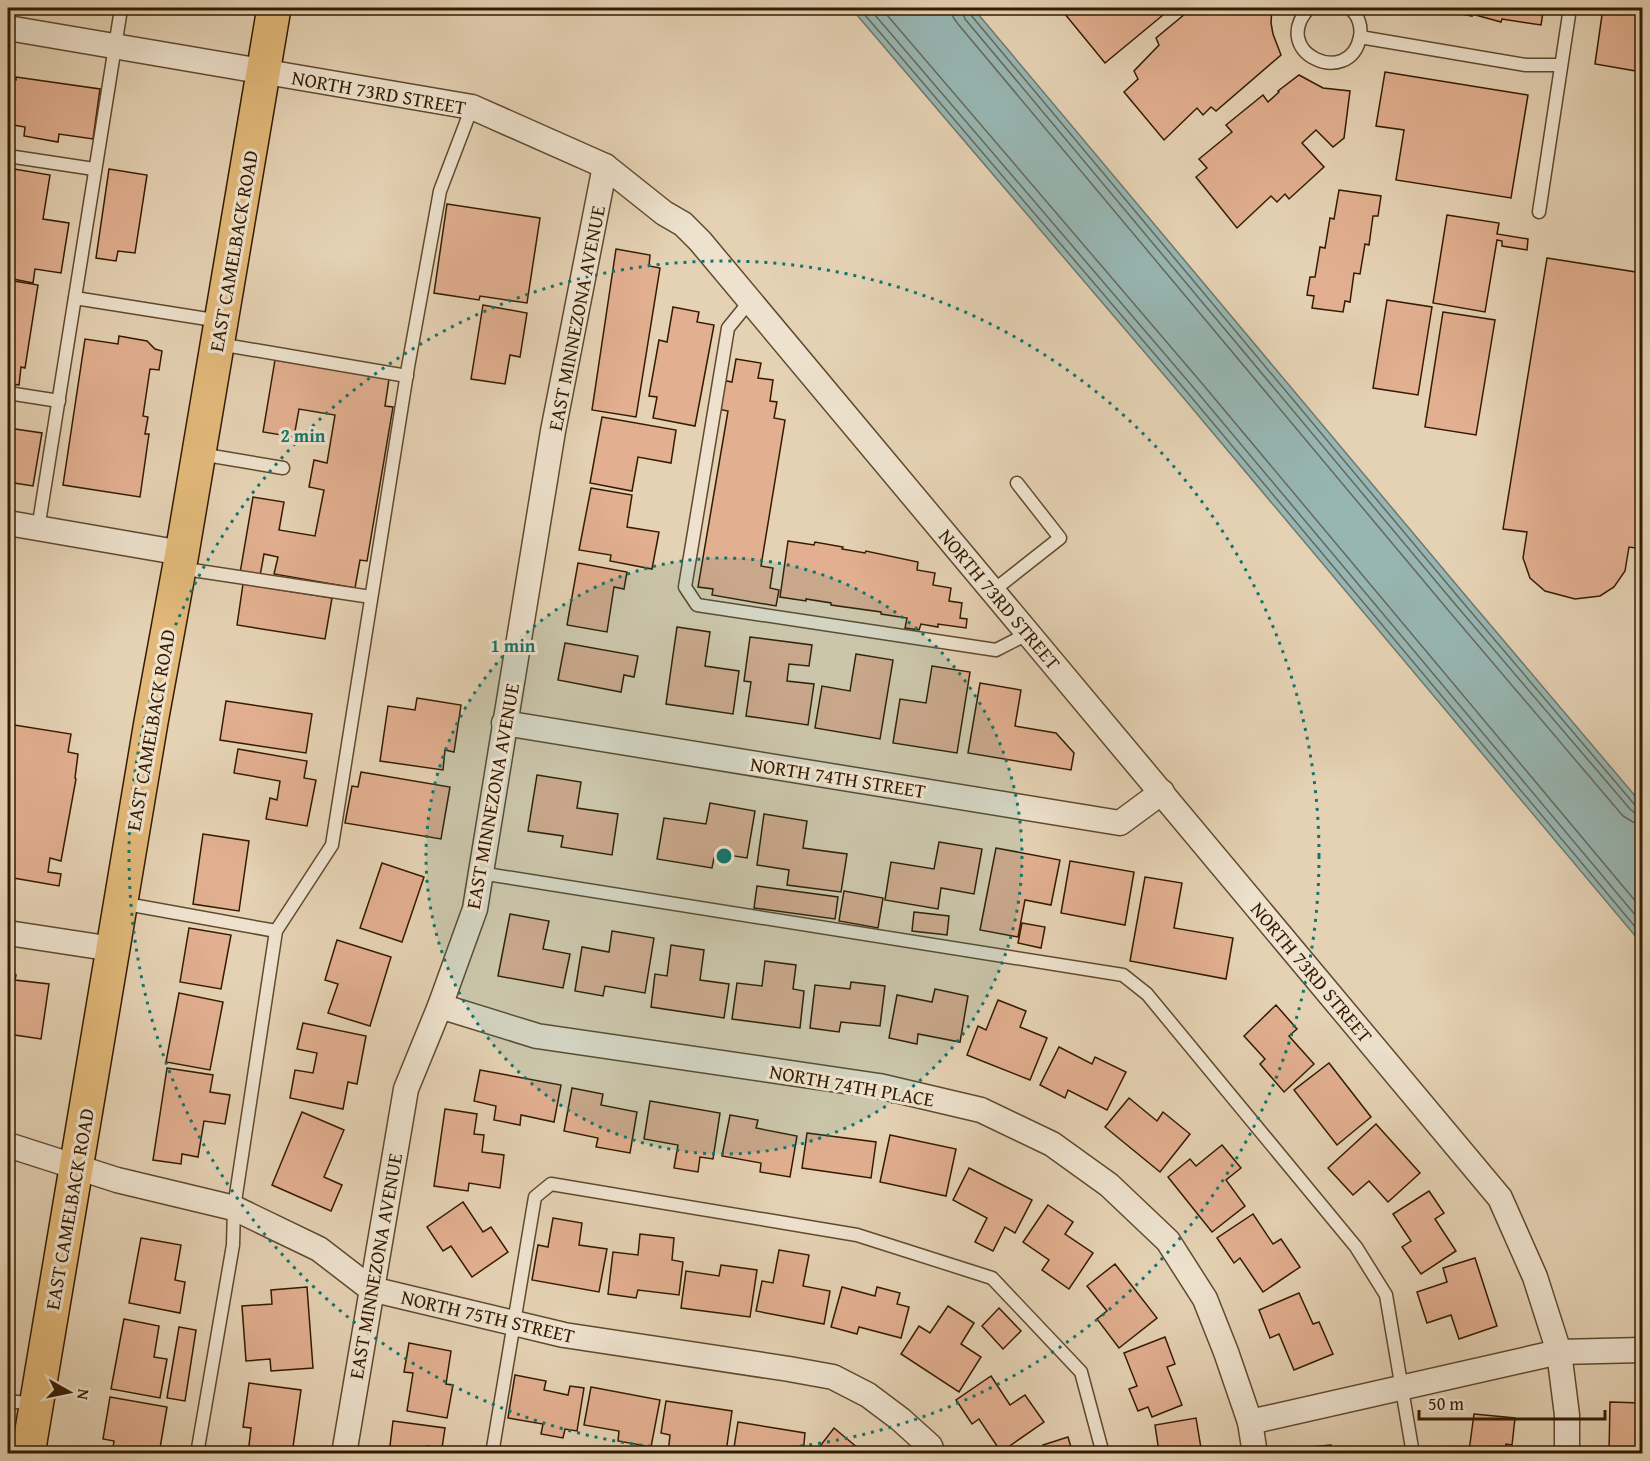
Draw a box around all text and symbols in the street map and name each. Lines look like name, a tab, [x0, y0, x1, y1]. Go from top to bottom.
street label: NORTH 73RD STREET	[290, 62, 468, 122]
street label: EAST CAMELBACK ROAD	[201, 148, 265, 354]
street label: EAST MINNEZONA AVENUE	[540, 203, 612, 433]
text: 2 min	[281, 422, 326, 449]
street label: NORTH 73RD STREET	[932, 522, 1068, 676]
street label: EAST CAMELBACK ROAD	[118, 627, 182, 833]
text: 1 min	[491, 632, 536, 659]
street label: EAST MINNEZONA AVENUE	[458, 681, 526, 911]
street label: NORTH 74TH STREET	[748, 749, 928, 805]
centre of rings	[714, 846, 734, 866]
street label: NORTH 73RD STREET	[1244, 895, 1380, 1049]
street label: NORTH 74TH PLACE	[767, 1056, 937, 1114]
street label: EAST CAMELBACK ROAD	[37, 1106, 101, 1312]
street label: EAST MINNEZONA AVENUE	[341, 1151, 409, 1381]
street label: NORTH 75TH STREET	[398, 1282, 578, 1350]
north arrow	[39, 1362, 99, 1422]
scale bar	[1419, 1383, 1605, 1421]
text: N	[71, 1387, 97, 1402]
text: 50 m	[1428, 1390, 1464, 1417]

